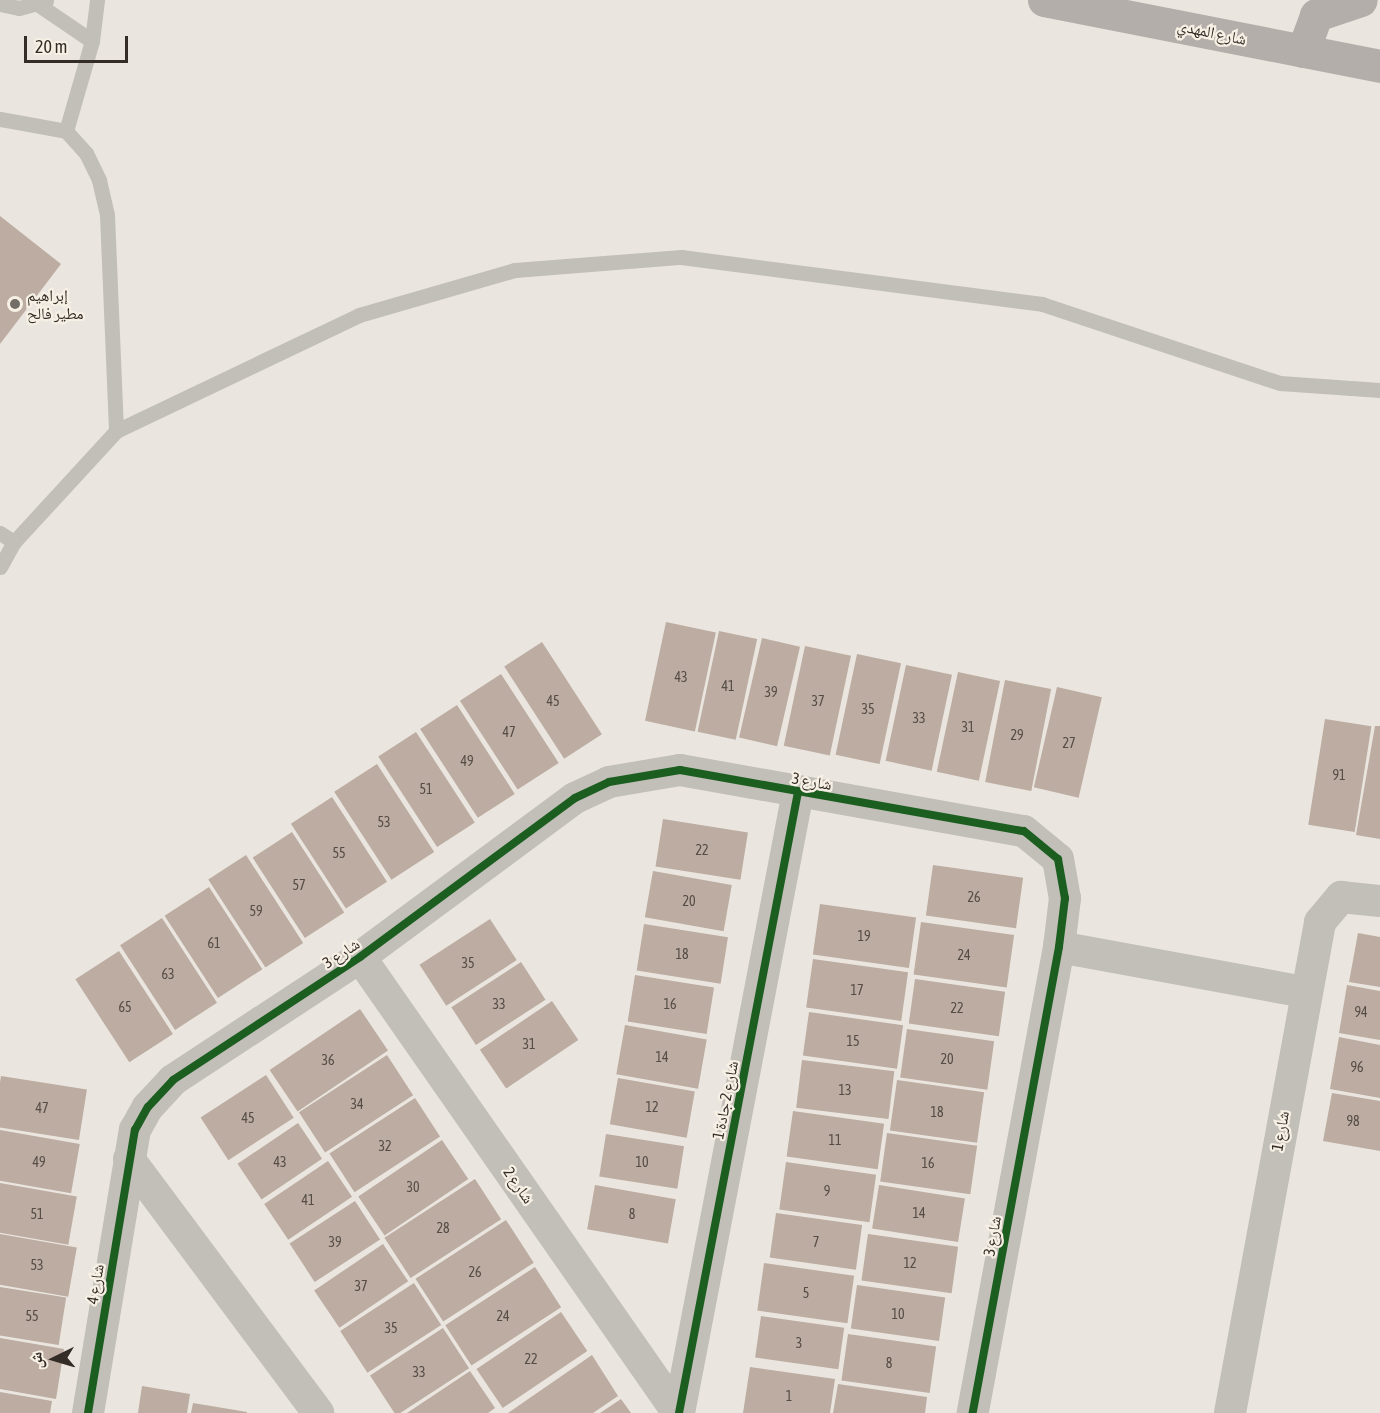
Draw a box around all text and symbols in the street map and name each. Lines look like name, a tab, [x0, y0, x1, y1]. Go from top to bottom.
street label: شارع المهدي	[1176, 15, 1248, 49]
scale bar	[27, 24, 130, 62]
text: 20 m	[35, 36, 67, 57]
place label: إبراهيم مطير فالح	[27, 285, 84, 323]
marker: إبراهيم مطير فالح	[8, 297, 22, 311]
house number: 43	[674, 669, 688, 685]
house number: 41	[721, 678, 735, 694]
house number: 39	[764, 684, 778, 700]
house number: 45	[546, 693, 560, 709]
house number: 37	[811, 693, 825, 709]
house number: 35	[861, 701, 875, 717]
house number: 33	[912, 710, 926, 726]
house number: 31	[961, 719, 975, 735]
house number: 47	[502, 724, 516, 740]
house number: 29	[1010, 727, 1024, 743]
house number: 27	[1062, 735, 1076, 751]
house number: 49	[460, 753, 474, 769]
house number: 91	[1332, 767, 1346, 783]
street label: شارع 3	[791, 768, 833, 794]
house number: 51	[419, 781, 433, 797]
house number: 53	[377, 814, 391, 830]
house number: 22	[695, 842, 709, 858]
house number: 55	[332, 845, 346, 861]
house number: 57	[292, 877, 306, 893]
house number: 26	[967, 889, 981, 905]
house number: 20	[682, 893, 696, 909]
house number: 59	[249, 903, 263, 919]
house number: 19	[857, 928, 871, 944]
street label: شارع 3	[319, 934, 363, 972]
house number: 61	[207, 935, 221, 951]
house number: 18	[675, 946, 689, 962]
house number: 24	[957, 947, 971, 963]
house number: 35	[461, 955, 475, 971]
house number: 63	[161, 966, 175, 982]
house number: 17	[850, 982, 864, 998]
house number: 33	[492, 996, 506, 1012]
house number: 16	[663, 996, 677, 1012]
house number: 65	[118, 999, 132, 1015]
house number: 22	[950, 1000, 964, 1016]
house number: 94	[1354, 1004, 1368, 1020]
house number: 15	[846, 1033, 860, 1049]
house number: 31	[522, 1036, 536, 1052]
house number: 14	[655, 1049, 669, 1065]
house number: 20	[940, 1051, 954, 1067]
house number: 36	[321, 1052, 335, 1068]
street label: شارع 2 جادة 1	[708, 1059, 742, 1141]
house number: 96	[1350, 1059, 1364, 1075]
house number: 13	[838, 1082, 852, 1098]
house number: 34	[350, 1096, 364, 1112]
house number: 12	[645, 1099, 659, 1115]
house number: 47	[35, 1100, 49, 1116]
house number: 18	[930, 1104, 944, 1120]
house number: 45	[241, 1110, 255, 1126]
street label: شارع 1	[1267, 1110, 1293, 1152]
house number: 98	[1346, 1113, 1360, 1129]
house number: 11	[828, 1132, 842, 1148]
house number: 32	[378, 1138, 392, 1154]
house number: 49	[32, 1154, 46, 1170]
house number: 43	[273, 1154, 287, 1170]
house number: 10	[635, 1154, 649, 1170]
house number: 16	[921, 1155, 935, 1171]
street label: شارع 2	[500, 1163, 538, 1207]
house number: 30	[406, 1179, 420, 1195]
house number: 9	[824, 1183, 830, 1199]
house number: 41	[301, 1192, 315, 1208]
house number: 14	[912, 1205, 926, 1221]
house number: 51	[30, 1206, 44, 1222]
house number: 8	[629, 1206, 635, 1222]
street label: شارع 3	[979, 1215, 1005, 1257]
house number: 28	[436, 1220, 450, 1236]
house number: 39	[328, 1234, 342, 1250]
house number: 7	[813, 1234, 819, 1250]
house number: 12	[903, 1255, 917, 1271]
house number: 53	[30, 1257, 44, 1273]
street label: شارع 4	[82, 1263, 108, 1305]
house number: 26	[468, 1264, 482, 1280]
house number: 37	[354, 1278, 368, 1294]
house number: 5	[803, 1285, 809, 1301]
house number: 10	[891, 1306, 905, 1322]
house number: 55	[25, 1308, 39, 1324]
house number: 24	[496, 1308, 510, 1324]
house number: 35	[384, 1320, 398, 1336]
north arrow	[24, 1329, 84, 1389]
house number: 3	[796, 1335, 802, 1351]
text: ش	[26, 1351, 46, 1370]
house number: 22	[524, 1351, 538, 1367]
house number: 8	[886, 1355, 892, 1371]
house number: 33	[412, 1364, 426, 1380]
house number: 1	[786, 1388, 792, 1404]

